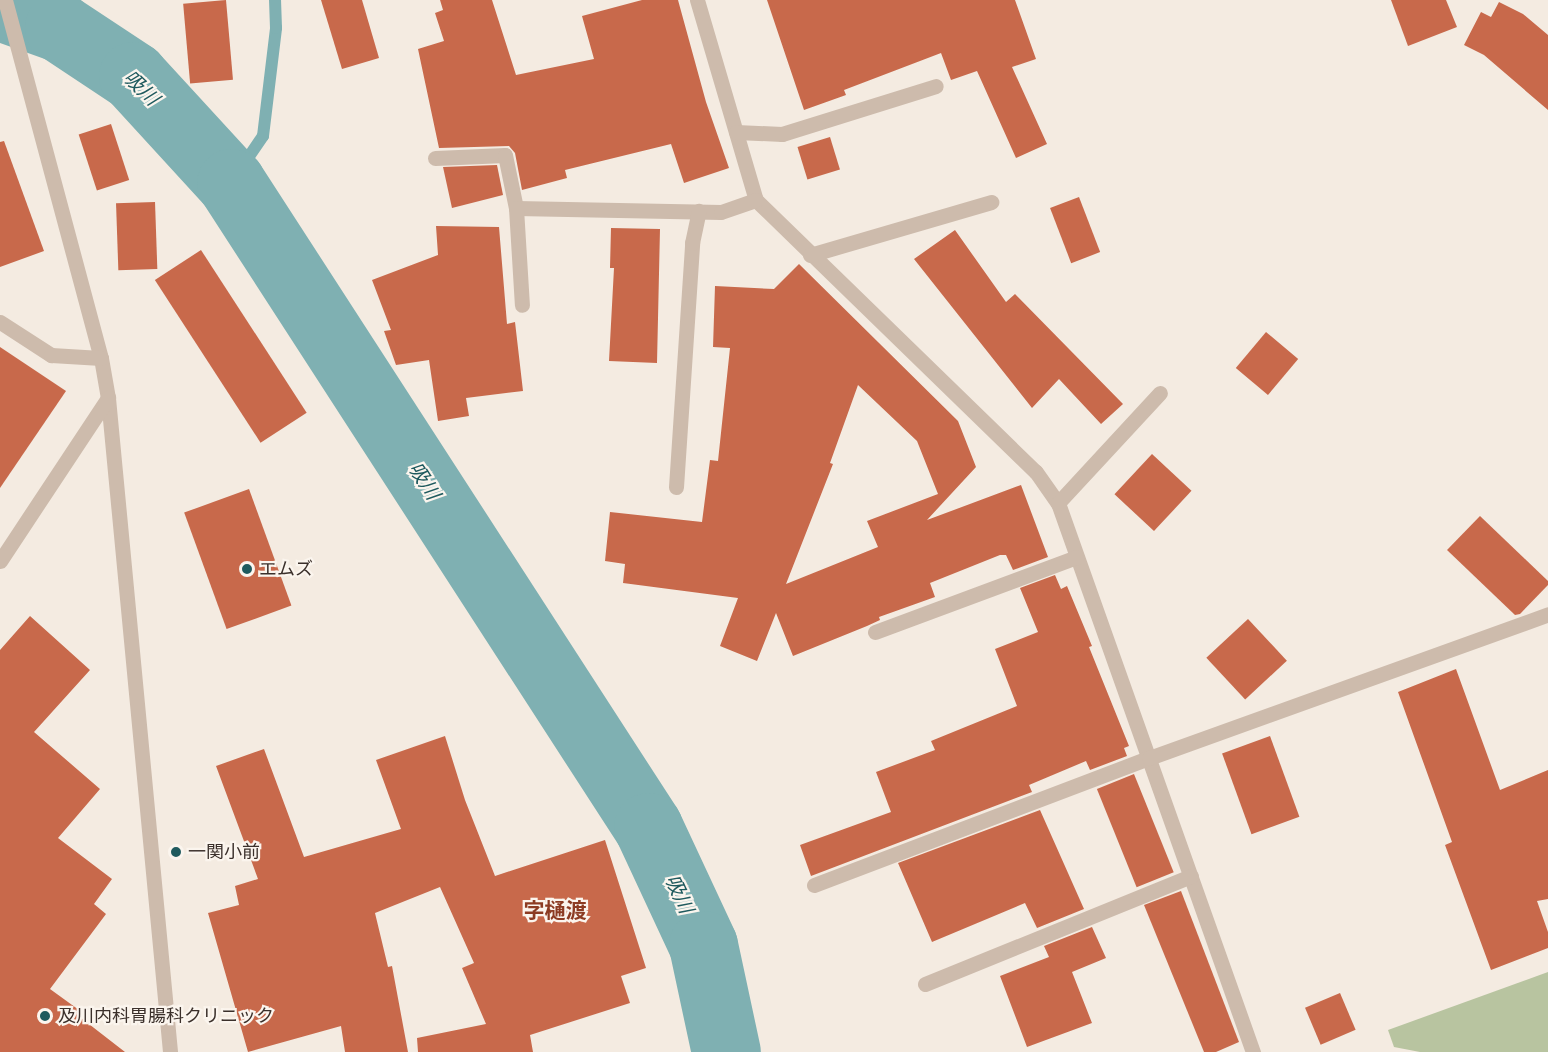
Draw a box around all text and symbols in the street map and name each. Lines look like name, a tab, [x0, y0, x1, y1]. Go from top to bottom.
water label: 吸川	[118, 65, 164, 111]
water label: 吸川	[403, 458, 445, 504]
place label: エムズ	[259, 558, 313, 580]
marker: エムズ	[240, 562, 254, 576]
place label: 一関小前	[188, 841, 260, 863]
marker: 一関小前	[169, 845, 183, 859]
water label: 吸川	[660, 871, 698, 917]
district label: 字樋渡	[524, 898, 586, 924]
place label: 及川内科胃腸科クリニック	[58, 1005, 274, 1027]
marker: 及川内科胃腸科クリニック	[36, 1007, 54, 1025]

